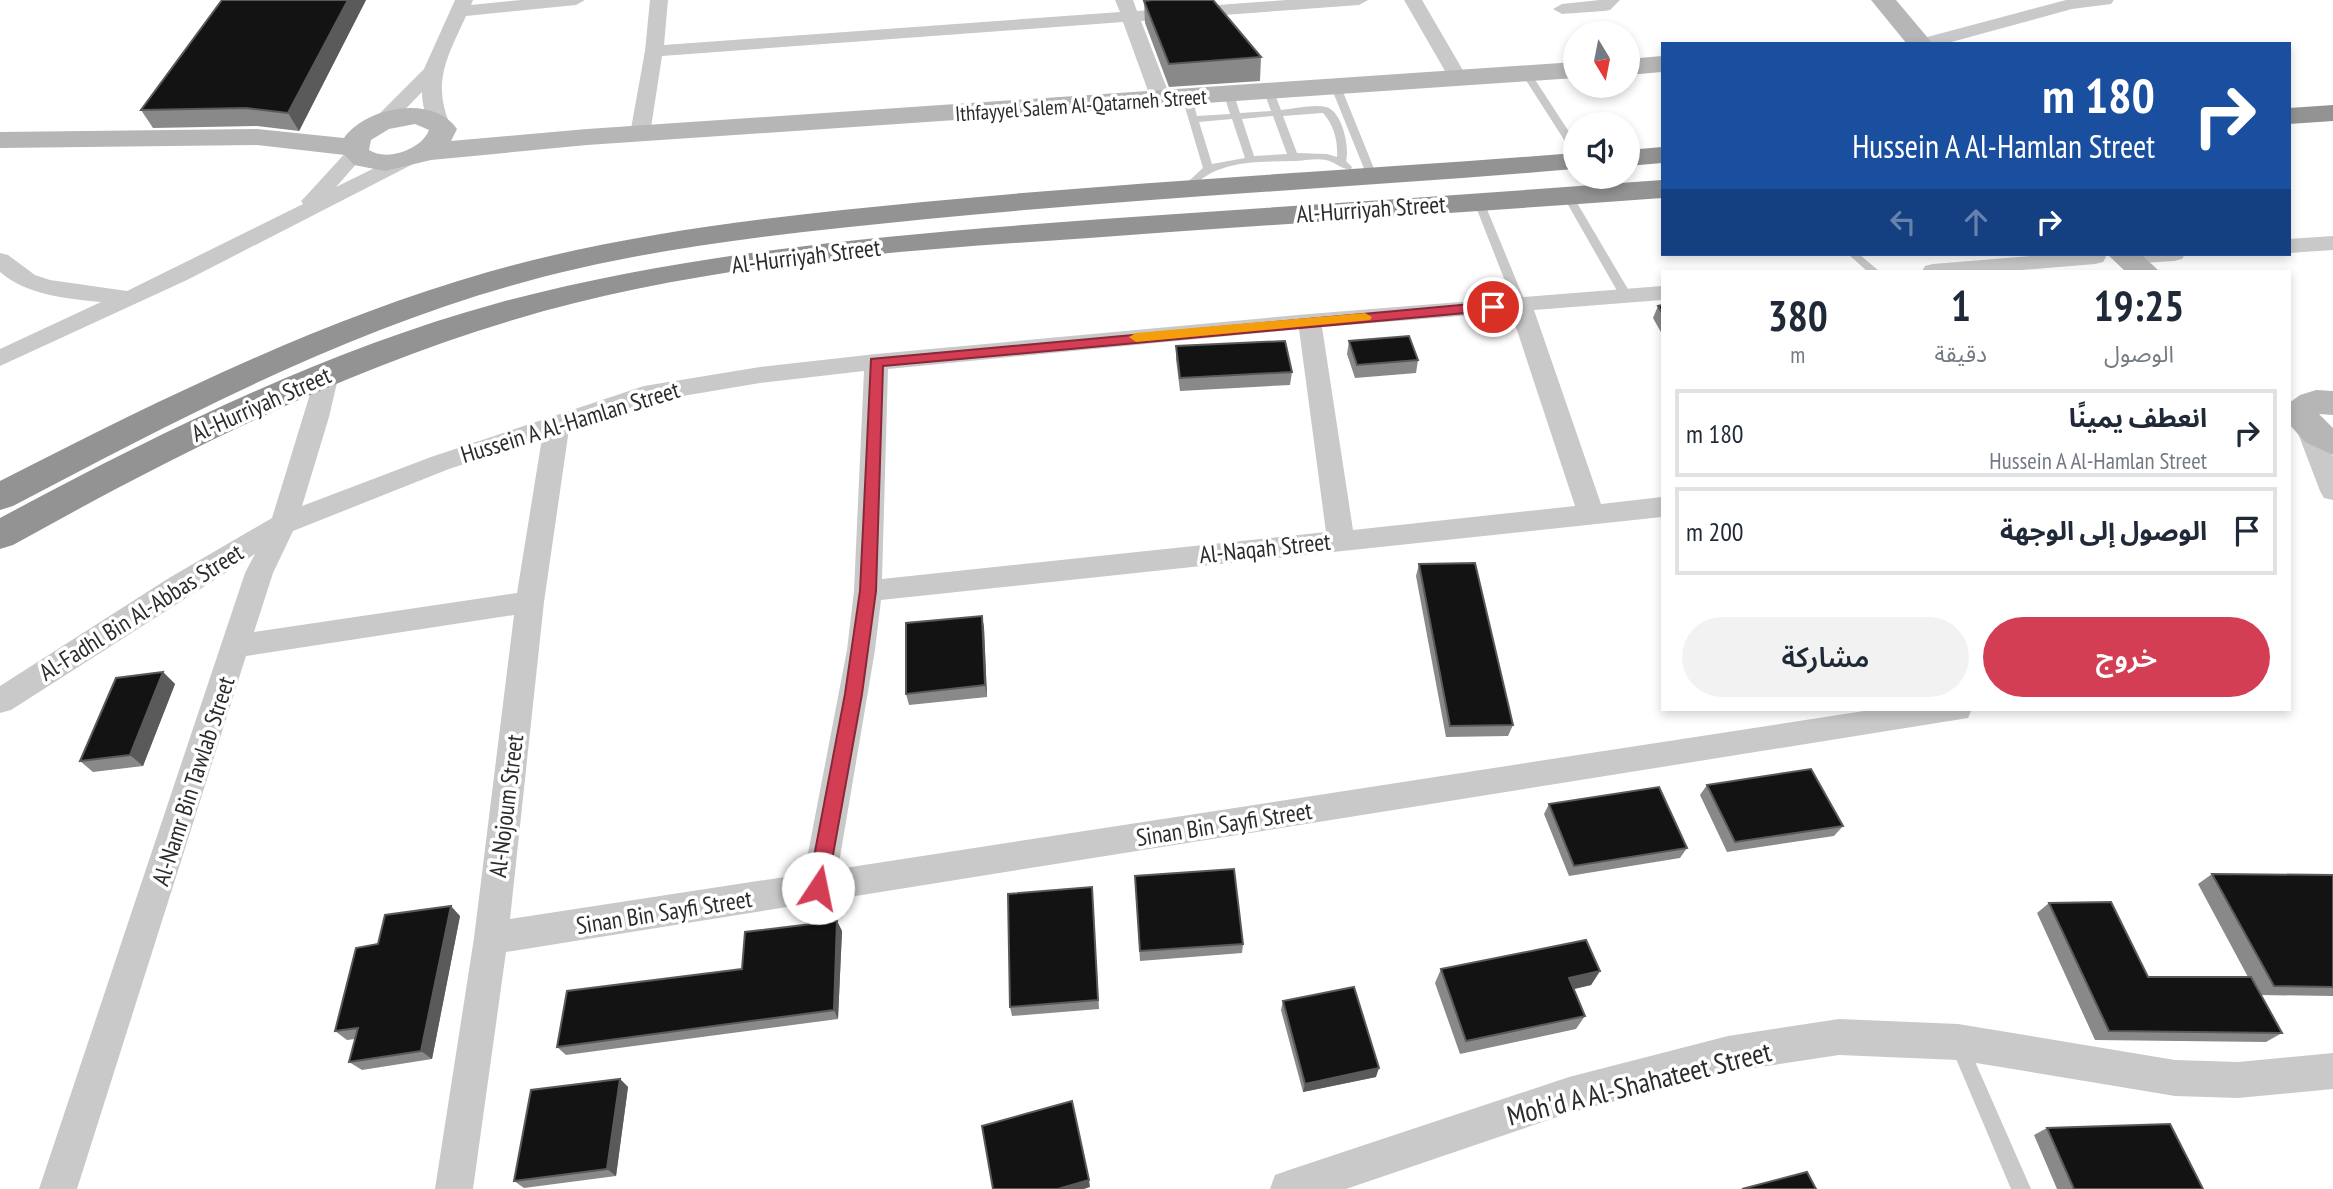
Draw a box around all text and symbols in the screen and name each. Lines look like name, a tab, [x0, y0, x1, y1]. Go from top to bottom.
north arrow	[1563, 21, 1640, 98]
map controls	[1563, 21, 1640, 189]
text: 180 m	[2042, 63, 2155, 127]
icon: right	[2179, 70, 2270, 161]
street label: Ithfayyel Salem Al-Qatarneh Street	[954, 83, 1208, 127]
button: sound	[1563, 112, 1640, 189]
text: Hussein A Al-Hamlan Street	[1852, 125, 2155, 167]
street label: Al-Hurriyah Street	[1295, 188, 1447, 230]
icon: left	[1884, 203, 1922, 241]
icon: ahead	[1957, 203, 1995, 241]
icon: right	[2030, 203, 2068, 241]
street label: Al-Hurriyah Street	[730, 231, 882, 280]
pin	[1463, 277, 1523, 337]
text: 1	[1951, 278, 1971, 333]
text: 19:25	[2094, 278, 2184, 333]
icon: arrive	[1474, 288, 1512, 326]
text: 380	[1768, 288, 1828, 343]
text: دقيقة	[1934, 339, 1987, 368]
text: الوصول	[2104, 339, 2174, 368]
text: m	[1790, 340, 1805, 369]
street label: Al-Hurriyah Street	[186, 359, 336, 449]
street label: Hussein A Al-Hamlan Street	[457, 374, 684, 470]
text: انعطف يمينًا	[2069, 401, 2207, 434]
icon: right	[2228, 414, 2266, 452]
text: 180 m	[1686, 417, 1744, 450]
text: Hussein A Al-Hamlan Street	[1989, 446, 2207, 475]
icon: arrive	[2228, 512, 2266, 550]
text: الوصول إلى الوجهة	[2000, 514, 2207, 547]
text: 200 m	[1686, 515, 1744, 548]
street label: Al-Naqah Street	[1198, 526, 1333, 570]
street label: Al-Fadhl Bin Al-Abbas Street	[33, 536, 249, 687]
button: مشاركة	[1682, 617, 1969, 697]
button: خروج	[1983, 617, 2270, 697]
street label: Al-Namr Bin Tawlab Street	[145, 672, 242, 889]
street label: Al-Nojoum Street	[482, 732, 530, 879]
street label: Sinan Bin Sayfi Street	[1134, 795, 1314, 853]
position arrow	[781, 851, 855, 925]
street label: Sinan Bin Sayfi Street	[574, 883, 754, 941]
street label: Moh'd A Al-Shahateet Street	[1503, 1032, 1775, 1134]

